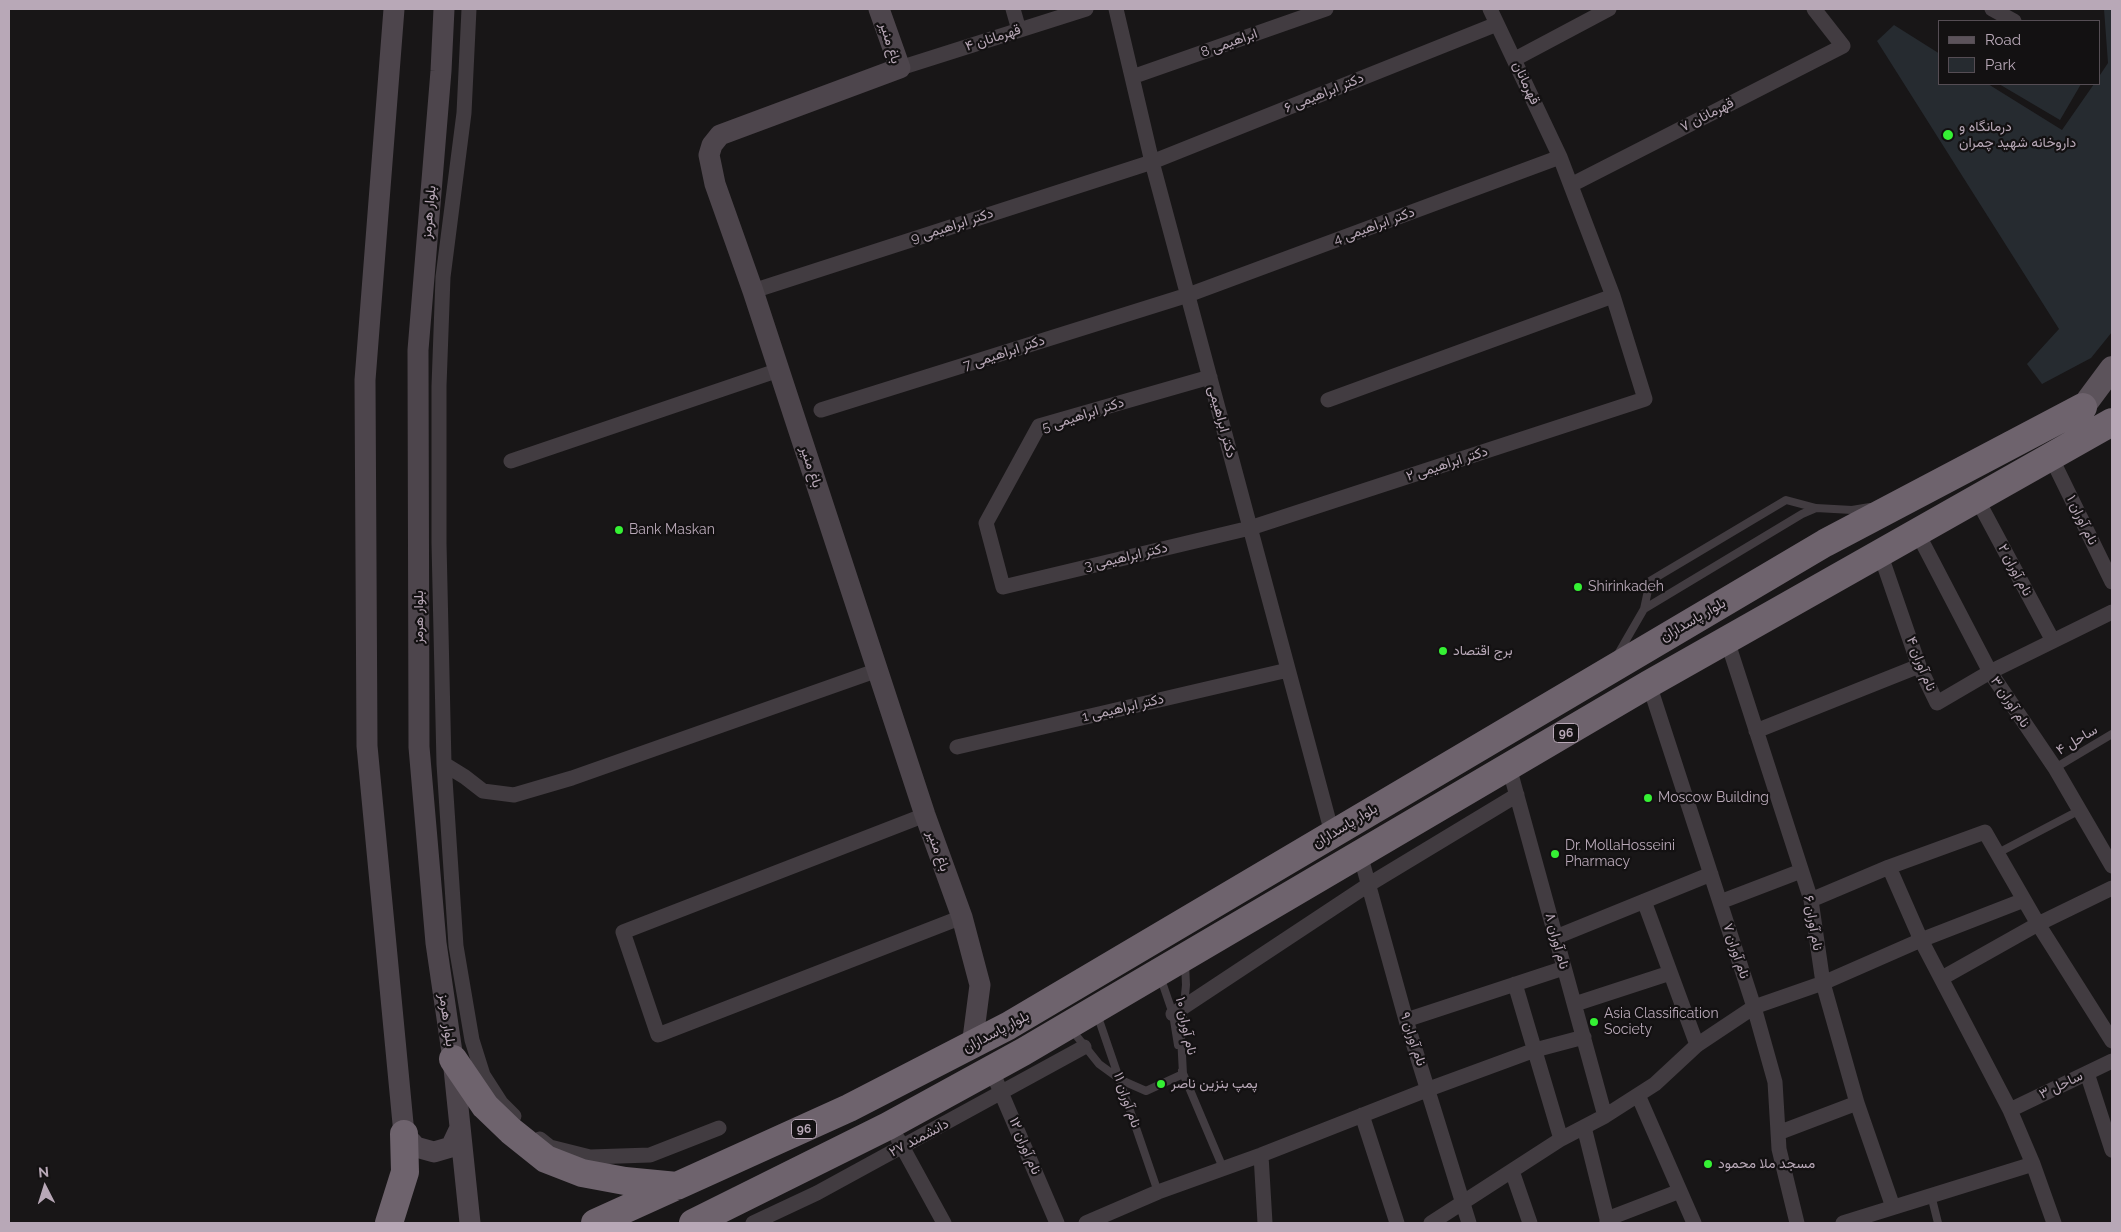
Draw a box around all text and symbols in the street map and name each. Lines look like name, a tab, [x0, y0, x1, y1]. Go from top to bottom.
street label: باغ منیر	[876, 20, 904, 66]
legend	[1938, 20, 2101, 85]
street label: قهرمانان ۴	[963, 21, 1023, 55]
street label: ابراهیمی 8	[1198, 25, 1260, 61]
text: Road	[1985, 31, 2021, 49]
text: Park	[1985, 56, 2016, 74]
street label: قهرمانان	[1509, 59, 1543, 107]
street label: دکتر ابراهیمی ۶	[1282, 69, 1366, 117]
street label: قهرمانان ۷	[1677, 94, 1737, 136]
place label: درمانگاه و داروخانه شهید چمران	[1959, 119, 2076, 152]
marker: درمانگاه و داروخانه شهید چمران	[1941, 128, 1955, 142]
street label: بلوار هرمز	[418, 185, 440, 239]
street label: دکتر ابراهیمی 4	[1331, 204, 1417, 248]
street label: دکتر ابراهیمی 9	[909, 205, 995, 247]
street label: دکتر ابراهیمی 7	[961, 332, 1047, 374]
street label: دکتر ابراهیمی	[1204, 384, 1240, 460]
street label: دکتر ابراهیمی 5	[1040, 394, 1126, 436]
street label: دکتر ابراهیمی ۲	[1404, 443, 1490, 485]
street label: باغ منیر	[796, 444, 826, 490]
street label: نام آوران ۱	[2063, 492, 2101, 548]
place label: Bank Maskan	[629, 522, 715, 538]
marker: Bank Maskan	[613, 524, 625, 536]
street label: دکتر ابراهیمی 3	[1083, 539, 1169, 575]
street label: نام آوران ۲	[1994, 541, 2036, 599]
place label: Shirinkadeh	[1588, 579, 1664, 595]
marker: Shirinkadeh	[1572, 581, 1584, 593]
street label: بلوار هرمز	[411, 590, 427, 644]
street label: بلوار پاسداران	[1657, 595, 1729, 645]
street label: نام آوران ۴	[1903, 634, 1939, 694]
place label: برج اقتصاد	[1453, 643, 1513, 659]
marker: برج اقتصاد	[1437, 645, 1449, 657]
street label: نام آوران ۳	[1987, 673, 2033, 731]
street label: دکتر ابراهیمی 1	[1080, 690, 1166, 726]
street label: ساحل ۴	[2053, 721, 2101, 759]
road number: 96	[1554, 724, 1578, 742]
place label: Moscow Building	[1658, 790, 1769, 806]
marker: Moscow Building	[1642, 792, 1654, 804]
street label: بلوار پاسداران	[1310, 800, 1380, 852]
street label: باغ منیر	[923, 828, 953, 874]
place label: Dr. MollaHosseini Pharmacy	[1565, 838, 1675, 870]
marker: Dr. MollaHosseini Pharmacy	[1549, 848, 1561, 860]
street label: نام آوران ۶	[1800, 894, 1826, 952]
street label: نام آوران ۸	[1541, 911, 1573, 971]
street label: نام آوران ۷	[1719, 921, 1753, 981]
street label: بلوار هرمز	[435, 992, 459, 1048]
street label: نام آوران ۱۰	[1172, 995, 1200, 1057]
place label: Asia Classification Society	[1604, 1006, 1719, 1038]
street label: بلوار پاسداران	[960, 1008, 1032, 1056]
street label: نام آوران ۹	[1396, 1010, 1430, 1068]
marker: Asia Classification Society	[1588, 1016, 1600, 1028]
street label: ساحل ۳	[2037, 1067, 2085, 1103]
street label: نام آوران ۱۱	[1110, 1070, 1144, 1130]
place label: پمپ بنزین ناصر	[1171, 1076, 1257, 1092]
marker: پمپ بنزین ناصر	[1155, 1078, 1167, 1090]
street label: دانشمند ۲۷	[886, 1115, 952, 1161]
street label: نام آوران ۱۲	[1005, 1115, 1045, 1177]
road number: 96	[792, 1120, 816, 1138]
place label: مسجد ملا محمود	[1718, 1156, 1815, 1172]
marker: مسجد ملا محمود	[1702, 1158, 1714, 1170]
north arrow	[20, 1162, 70, 1212]
text: N	[38, 1164, 50, 1180]

